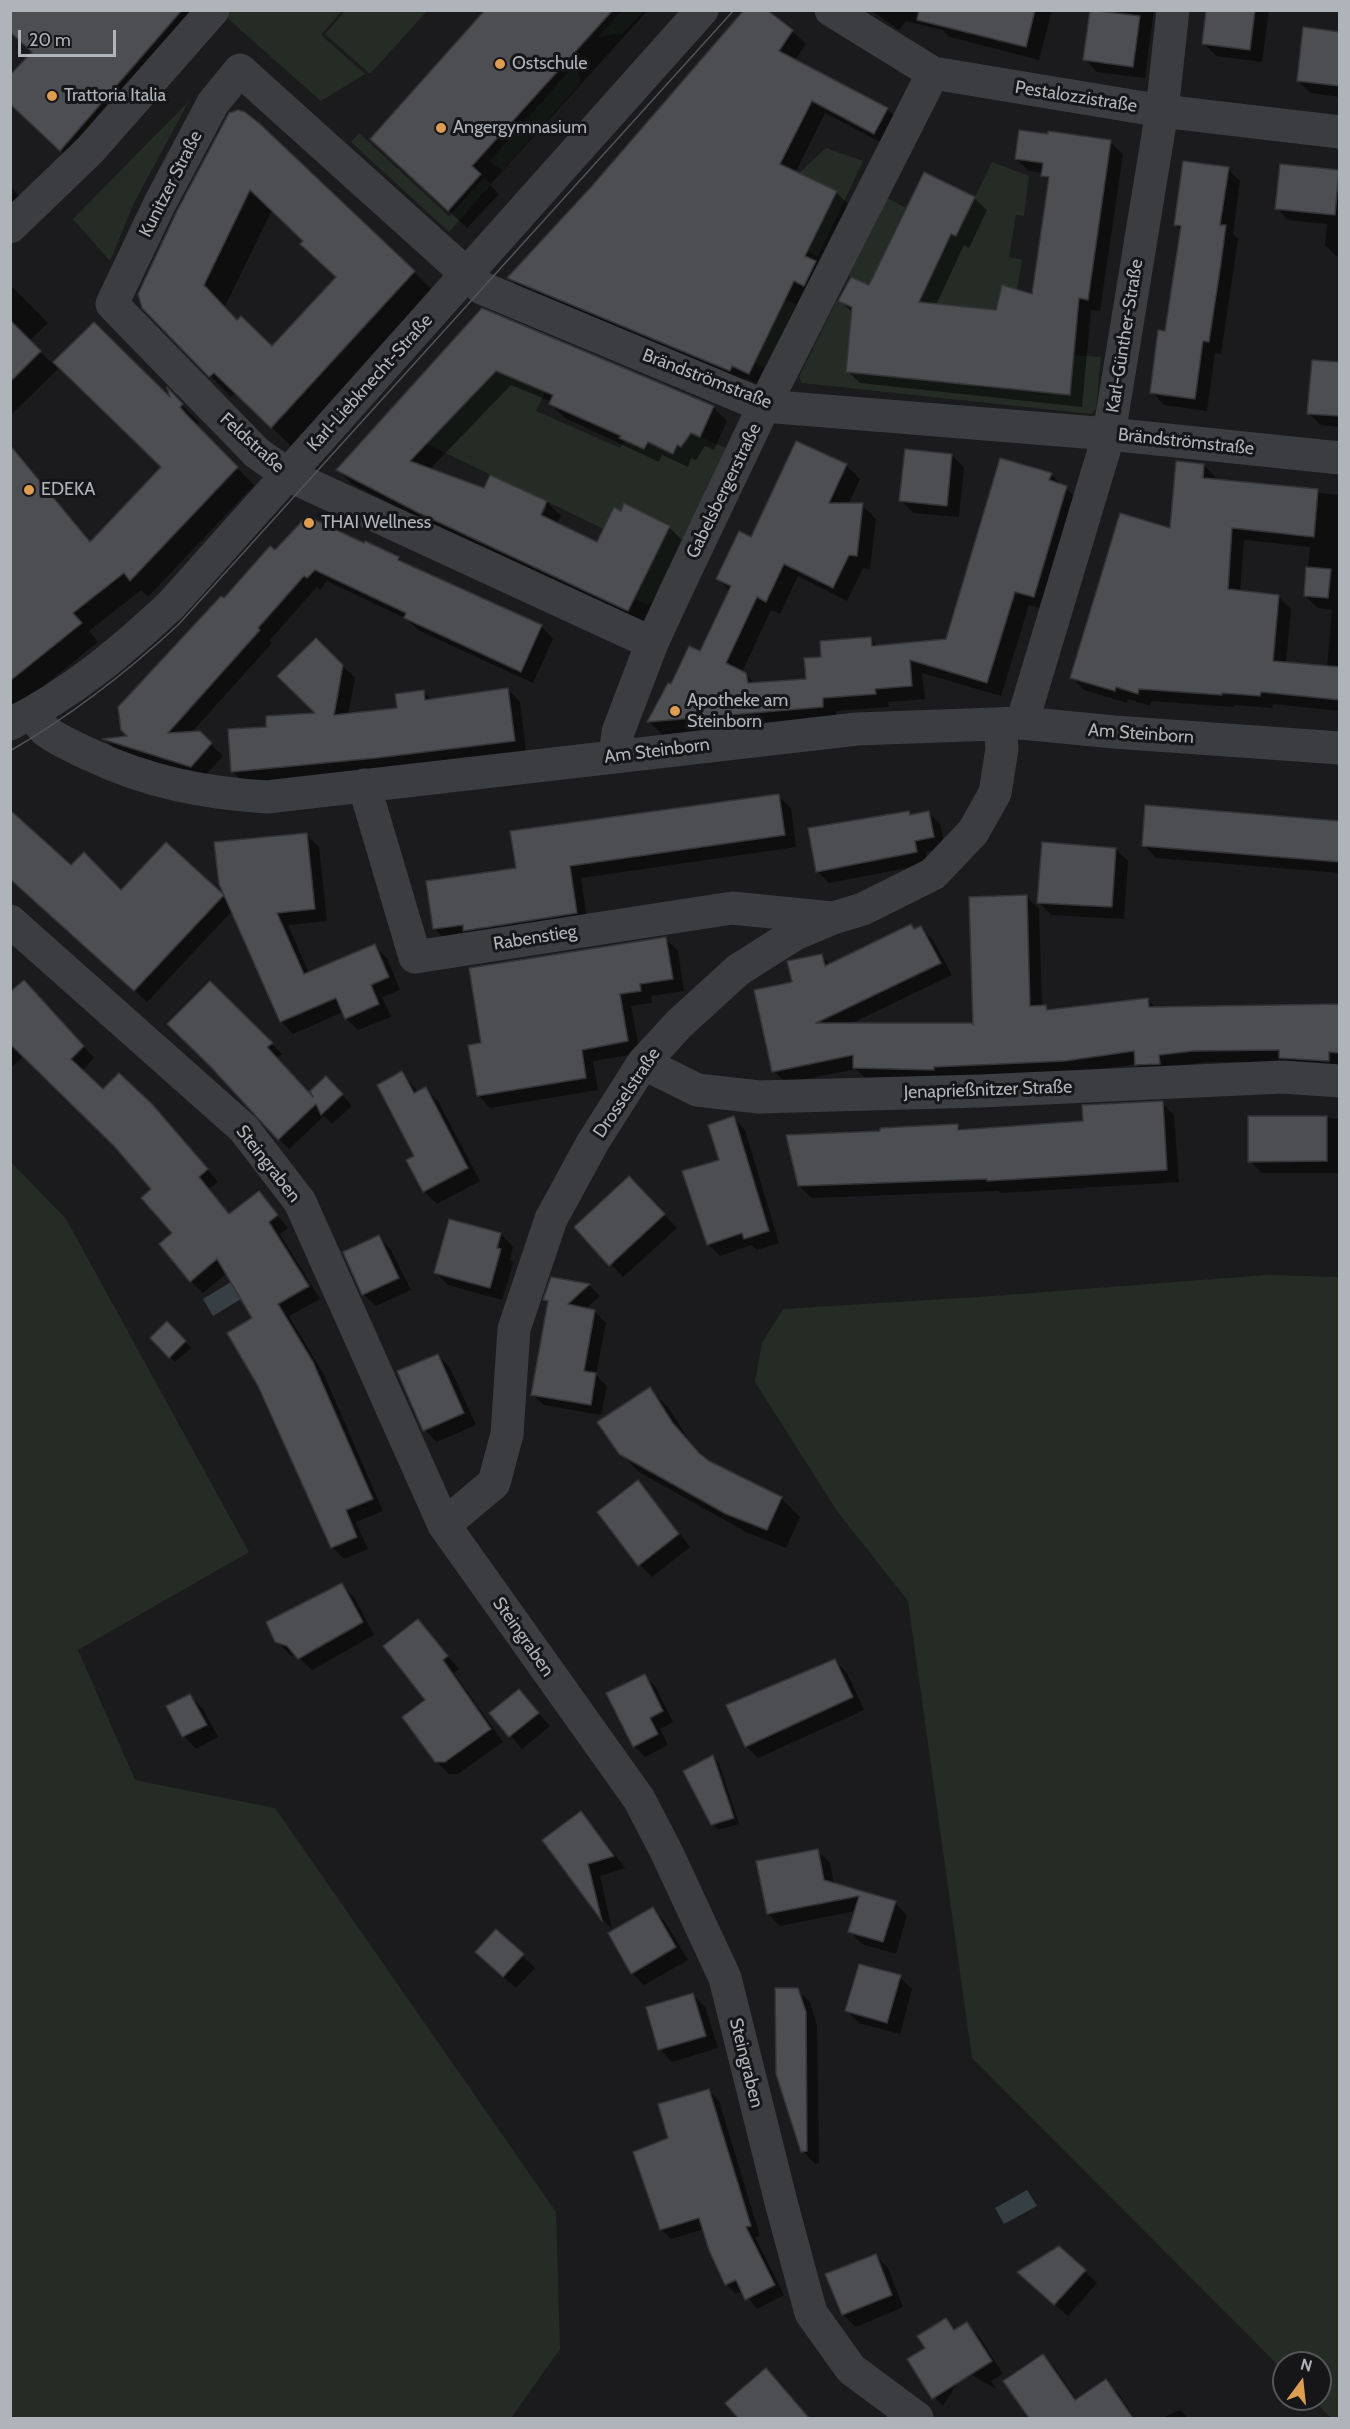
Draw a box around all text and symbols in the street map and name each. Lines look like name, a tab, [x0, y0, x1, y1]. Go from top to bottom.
scale bar	[21, 18, 118, 56]
text: 20 m	[29, 29, 71, 51]
place label: Ostschule	[512, 53, 587, 75]
marker: Ostschule	[493, 57, 507, 71]
street label: Pestalozzistraße	[1013, 77, 1139, 117]
place label: Trattoria Italia	[64, 85, 166, 107]
marker: Trattoria Italia	[45, 89, 59, 103]
place label: Angergymnasium	[453, 117, 587, 139]
marker: Angergymnasium	[434, 121, 448, 135]
street label: Kunitzer Straße	[135, 127, 207, 241]
street label: Karl-Günther-Straße	[1102, 258, 1148, 414]
street label: Karl-Liebknecht-Straße	[303, 310, 437, 456]
street label: Brändströmstraße	[639, 344, 775, 414]
street label: Feldstraße	[215, 408, 289, 478]
street label: Gabelsbergerstraße	[682, 420, 766, 562]
street label: Brändströmstraße	[1117, 424, 1255, 460]
place label: EDEKA	[41, 479, 95, 501]
marker: EDEKA	[22, 483, 36, 497]
place label: THAI Wellness	[321, 512, 431, 534]
marker: THAI Wellness	[302, 516, 316, 530]
place label: Apotheke am Steinborn	[687, 690, 788, 732]
marker: Apotheke am Steinborn	[668, 704, 682, 718]
street label: Am Steinborn	[1087, 720, 1195, 748]
street label: Am Steinborn	[603, 734, 711, 768]
street label: Rabenstieg	[492, 921, 578, 955]
street label: Drosselstraße	[589, 1044, 665, 1142]
street label: Jenaprießnitzer Straße	[903, 1076, 1073, 1104]
street label: Steingraben	[231, 1121, 305, 1207]
street label: Steingraben	[488, 1593, 558, 1681]
street label: Steingraben	[724, 2016, 768, 2110]
north arrow	[1272, 2351, 1332, 2411]
text: N	[1298, 2354, 1314, 2376]

